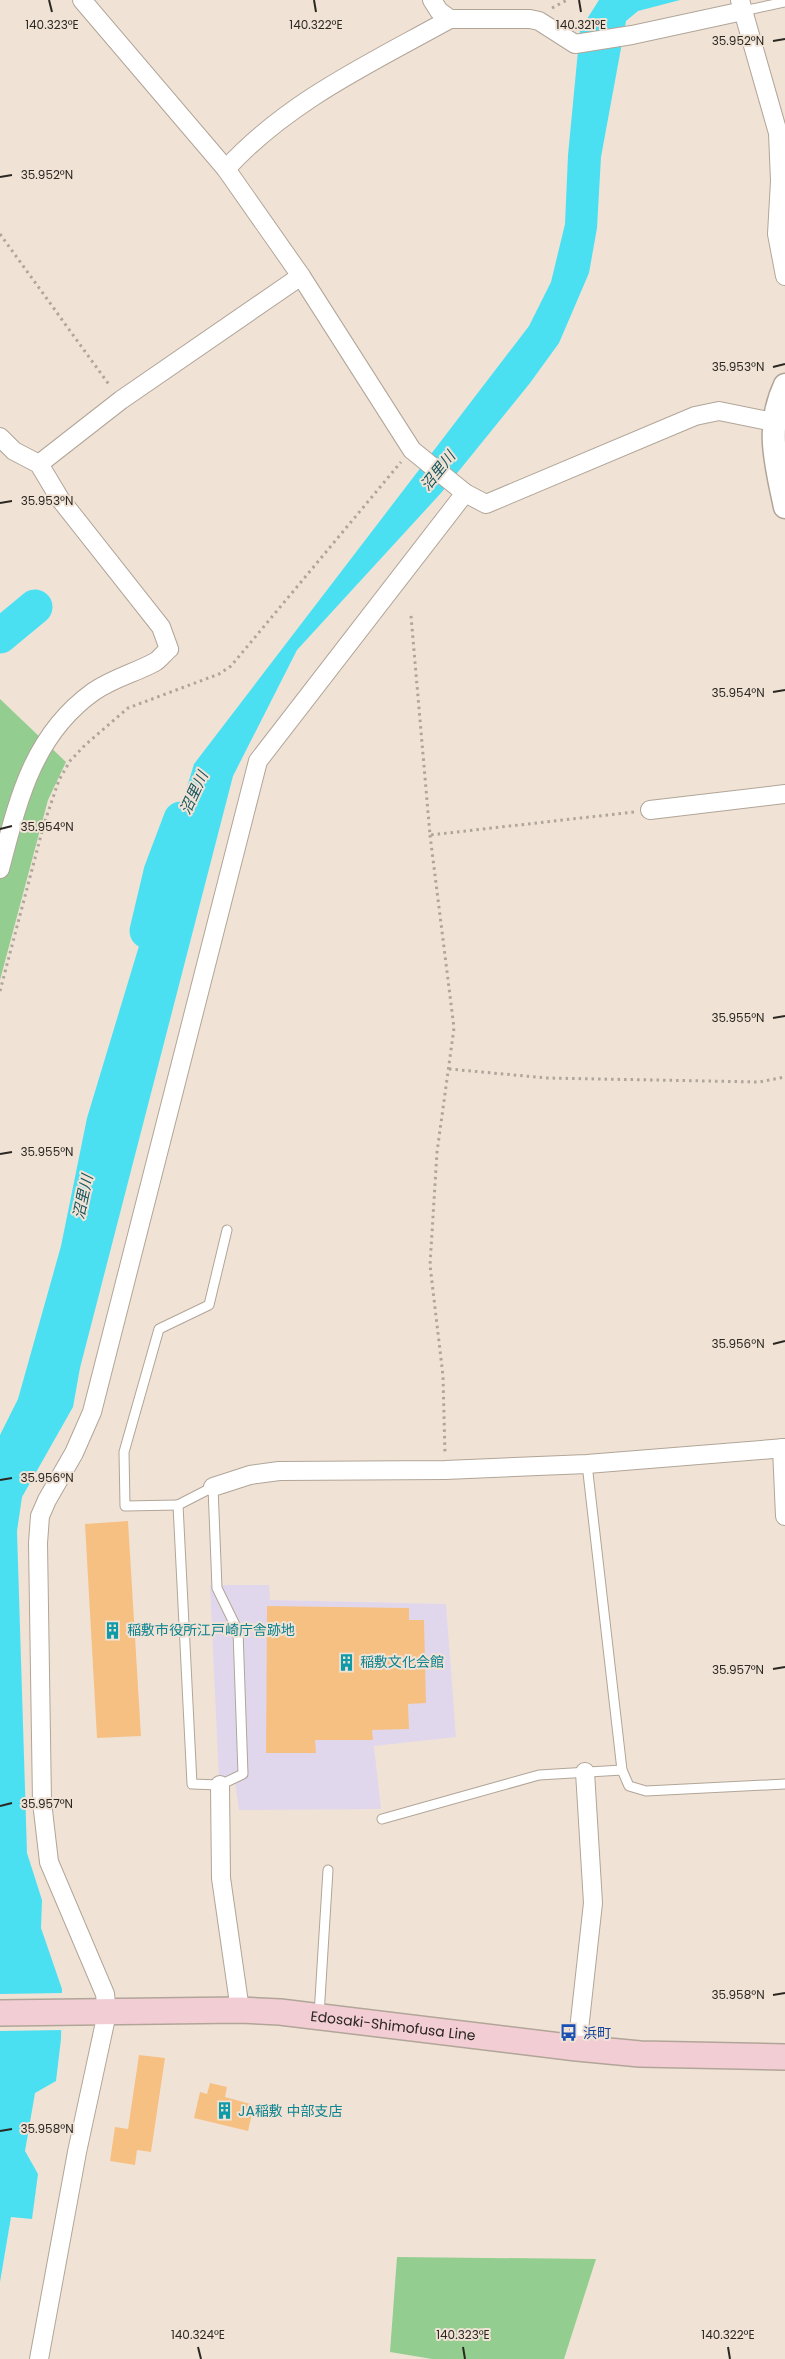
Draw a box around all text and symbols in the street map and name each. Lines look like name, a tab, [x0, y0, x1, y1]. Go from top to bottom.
text: 140.323°E	[25, 16, 79, 33]
text: 140.322°E	[289, 16, 343, 33]
text: 140.321°E	[556, 16, 606, 33]
text: 35.952°N	[712, 32, 764, 49]
text: 35.952°N	[21, 166, 73, 183]
text: 35.953°N	[712, 358, 764, 375]
water label: 沼里川	[415, 445, 461, 495]
text: 35.953°N	[21, 492, 73, 509]
text: 35.954°N	[711, 684, 765, 701]
water label: 沼里川	[175, 766, 213, 818]
text: 35.954°N	[20, 818, 74, 835]
text: 35.955°N	[711, 1009, 765, 1026]
text: 35.955°N	[20, 1143, 74, 1160]
water label: 沼里川	[68, 1171, 98, 1221]
text: 35.956°N	[711, 1335, 765, 1352]
text: 35.956°N	[20, 1469, 74, 1486]
building icon: 稲敷市役所江戸崎庁舎跡地	[103, 1620, 123, 1640]
place label: 稲敷市役所江戸崎庁舎跡地	[127, 1620, 295, 1640]
building icon: 稲敷文化会館	[336, 1652, 356, 1672]
place label: 稲敷文化会館	[360, 1652, 444, 1672]
text: 35.957°N	[712, 1661, 764, 1678]
text: 35.957°N	[21, 1795, 73, 1812]
text: 35.958°N	[711, 1986, 765, 2003]
street label: Edosaki-Shimofusa Line	[309, 2006, 477, 2046]
bus stop icon: 浜町	[559, 2023, 579, 2043]
place label: 浜町	[583, 2023, 611, 2043]
building icon: JA稲敷 中部支店	[214, 2101, 234, 2121]
place label: JA稲敷 中部支店	[238, 2101, 343, 2121]
text: 35.958°N	[20, 2120, 74, 2137]
text: 140.324°E	[171, 2326, 225, 2343]
text: 140.323°E	[436, 2326, 490, 2343]
text: 140.322°E	[701, 2326, 755, 2343]

